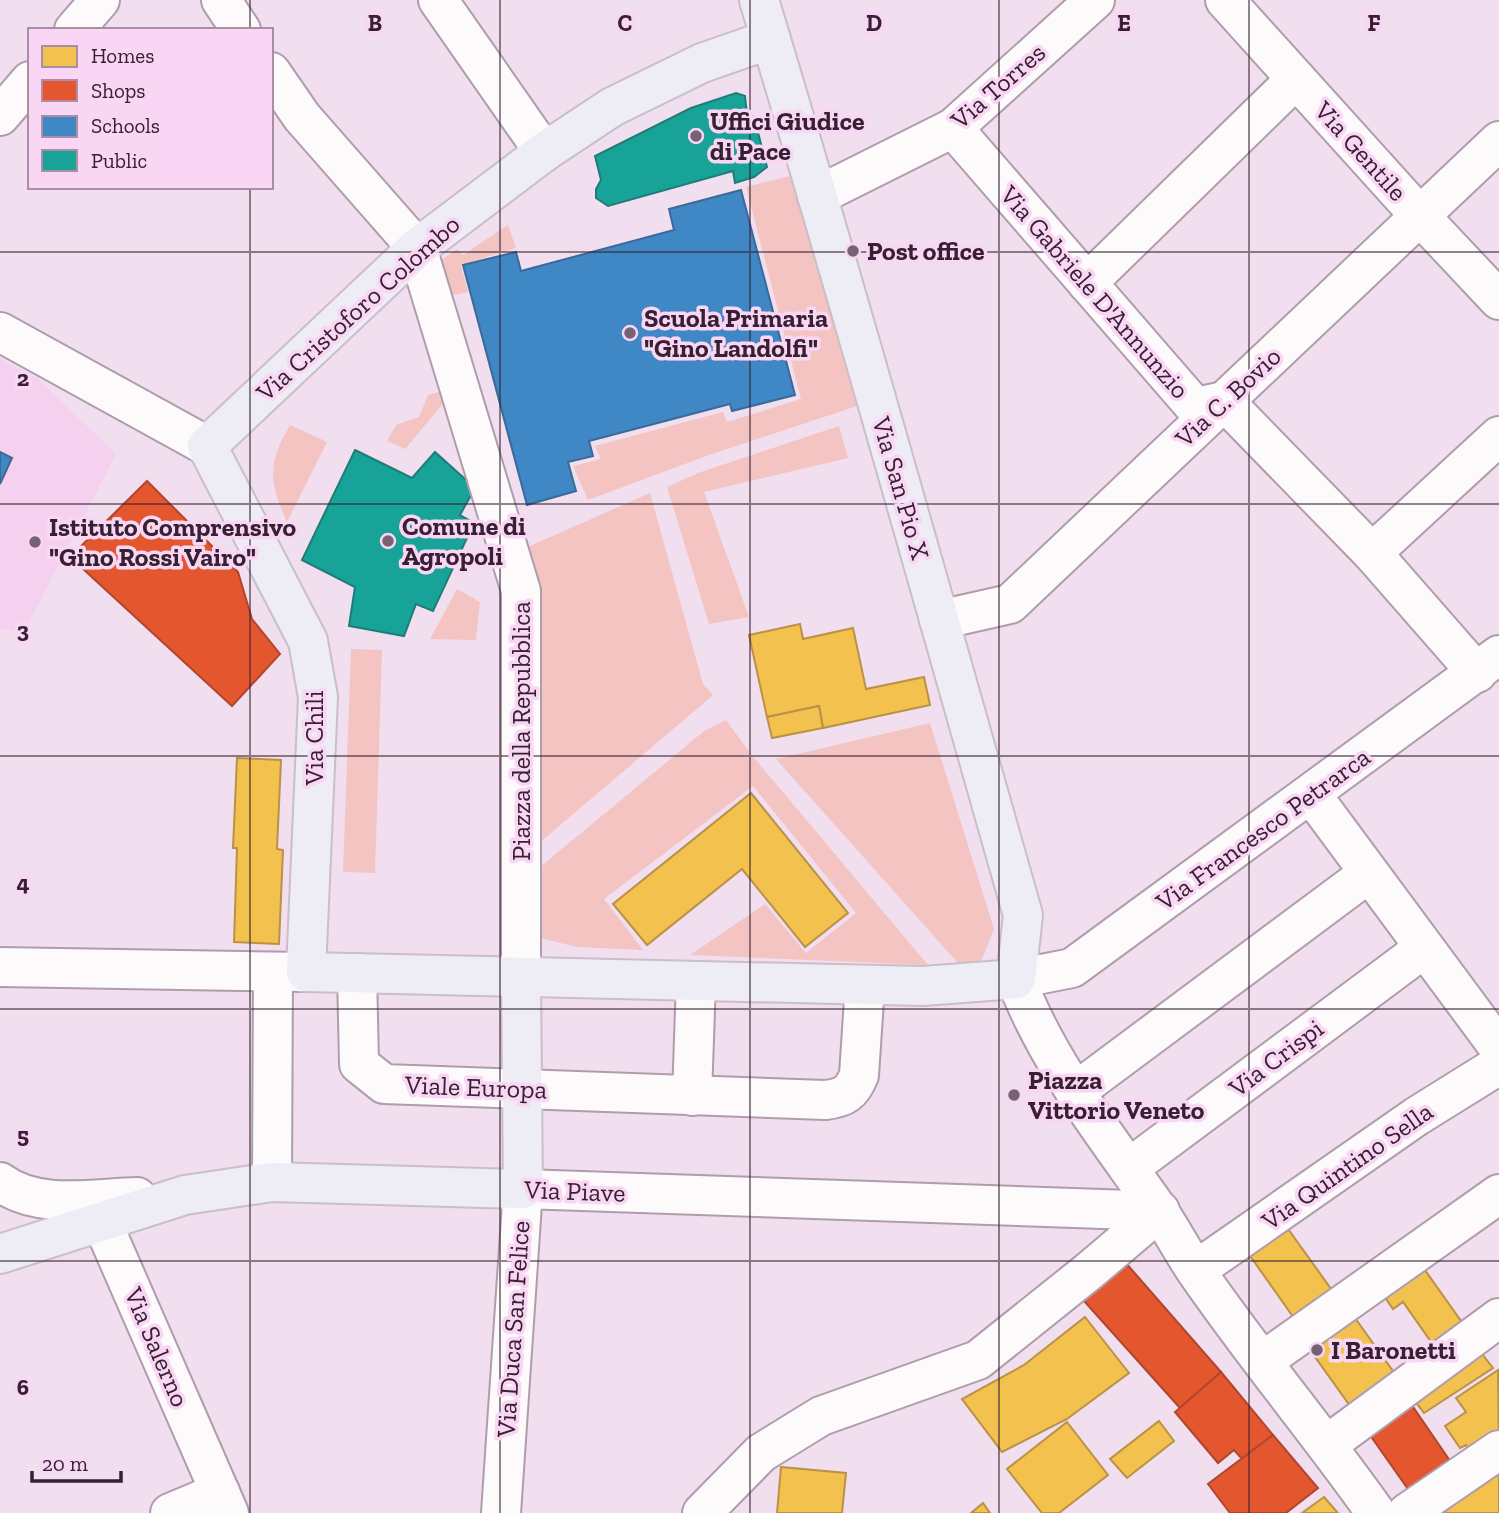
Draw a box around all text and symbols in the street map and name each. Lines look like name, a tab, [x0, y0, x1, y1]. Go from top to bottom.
text: B	[368, 9, 382, 37]
text: C	[618, 9, 632, 37]
text: D	[866, 9, 882, 37]
text: E	[1117, 9, 1131, 37]
text: F	[1367, 9, 1381, 37]
legend	[28, 28, 273, 189]
street label: Via Torres	[943, 36, 1052, 136]
text: Homes	[91, 43, 154, 68]
text: Shops	[91, 78, 145, 103]
street label: Via Gentile	[1307, 94, 1414, 207]
place label: Uffici Giudice di Pace	[710, 105, 865, 167]
text: Schools	[91, 113, 160, 138]
marker: Uffici Giudice di Pace	[688, 128, 704, 144]
text: Public	[91, 148, 147, 173]
street label: Via Gabriele D'Annunzio	[993, 178, 1196, 405]
street label: Via Cristoforo Colombo	[249, 208, 466, 409]
place label: Post office	[867, 235, 985, 267]
marker: Post office	[845, 243, 861, 259]
place label: Scuola Primaria "Gino Landolfi"	[644, 302, 828, 364]
marker: Scuola Primaria "Gino Landolfi"	[622, 325, 638, 341]
street label: Via C. Bovio	[1168, 340, 1287, 455]
text: 2	[17, 364, 29, 392]
street label: Via San Pio X	[865, 412, 937, 564]
place label: Comune di Agropoli	[402, 510, 526, 572]
place label: Istituto Comprensivo "Gino Rossi Vairo"	[49, 511, 296, 573]
marker: Comune di Agropoli	[380, 533, 396, 549]
marker: Istituto Comprensivo "Gino Rossi Vairo"	[27, 534, 43, 550]
street label: Piazza della Repubblica	[505, 601, 537, 861]
text: 3	[17, 616, 29, 644]
street label: Via Chili	[298, 691, 330, 786]
street label: Via Francesco Petrarca	[1149, 740, 1377, 918]
text: 4	[16, 869, 30, 897]
street label: Via Crispi	[1222, 1012, 1330, 1104]
place label: Piazza Vittorio Veneto	[1028, 1064, 1205, 1126]
street label: Viale Europa	[403, 1068, 548, 1105]
marker: Piazza Vittorio Veneto	[1006, 1087, 1022, 1103]
street label: Via Quintino Sella	[1254, 1095, 1439, 1237]
text: 5	[17, 1121, 29, 1149]
street label: Via Piave	[523, 1173, 626, 1209]
street label: Via Duca San Felice	[489, 1219, 537, 1440]
street label: Via Salerno	[117, 1281, 196, 1412]
place label: I Baronetti	[1331, 1334, 1456, 1366]
marker: I Baronetti	[1309, 1342, 1325, 1358]
text: 6	[17, 1373, 29, 1401]
scale bar	[32, 1440, 121, 1484]
text: 20 m	[42, 1451, 88, 1476]

